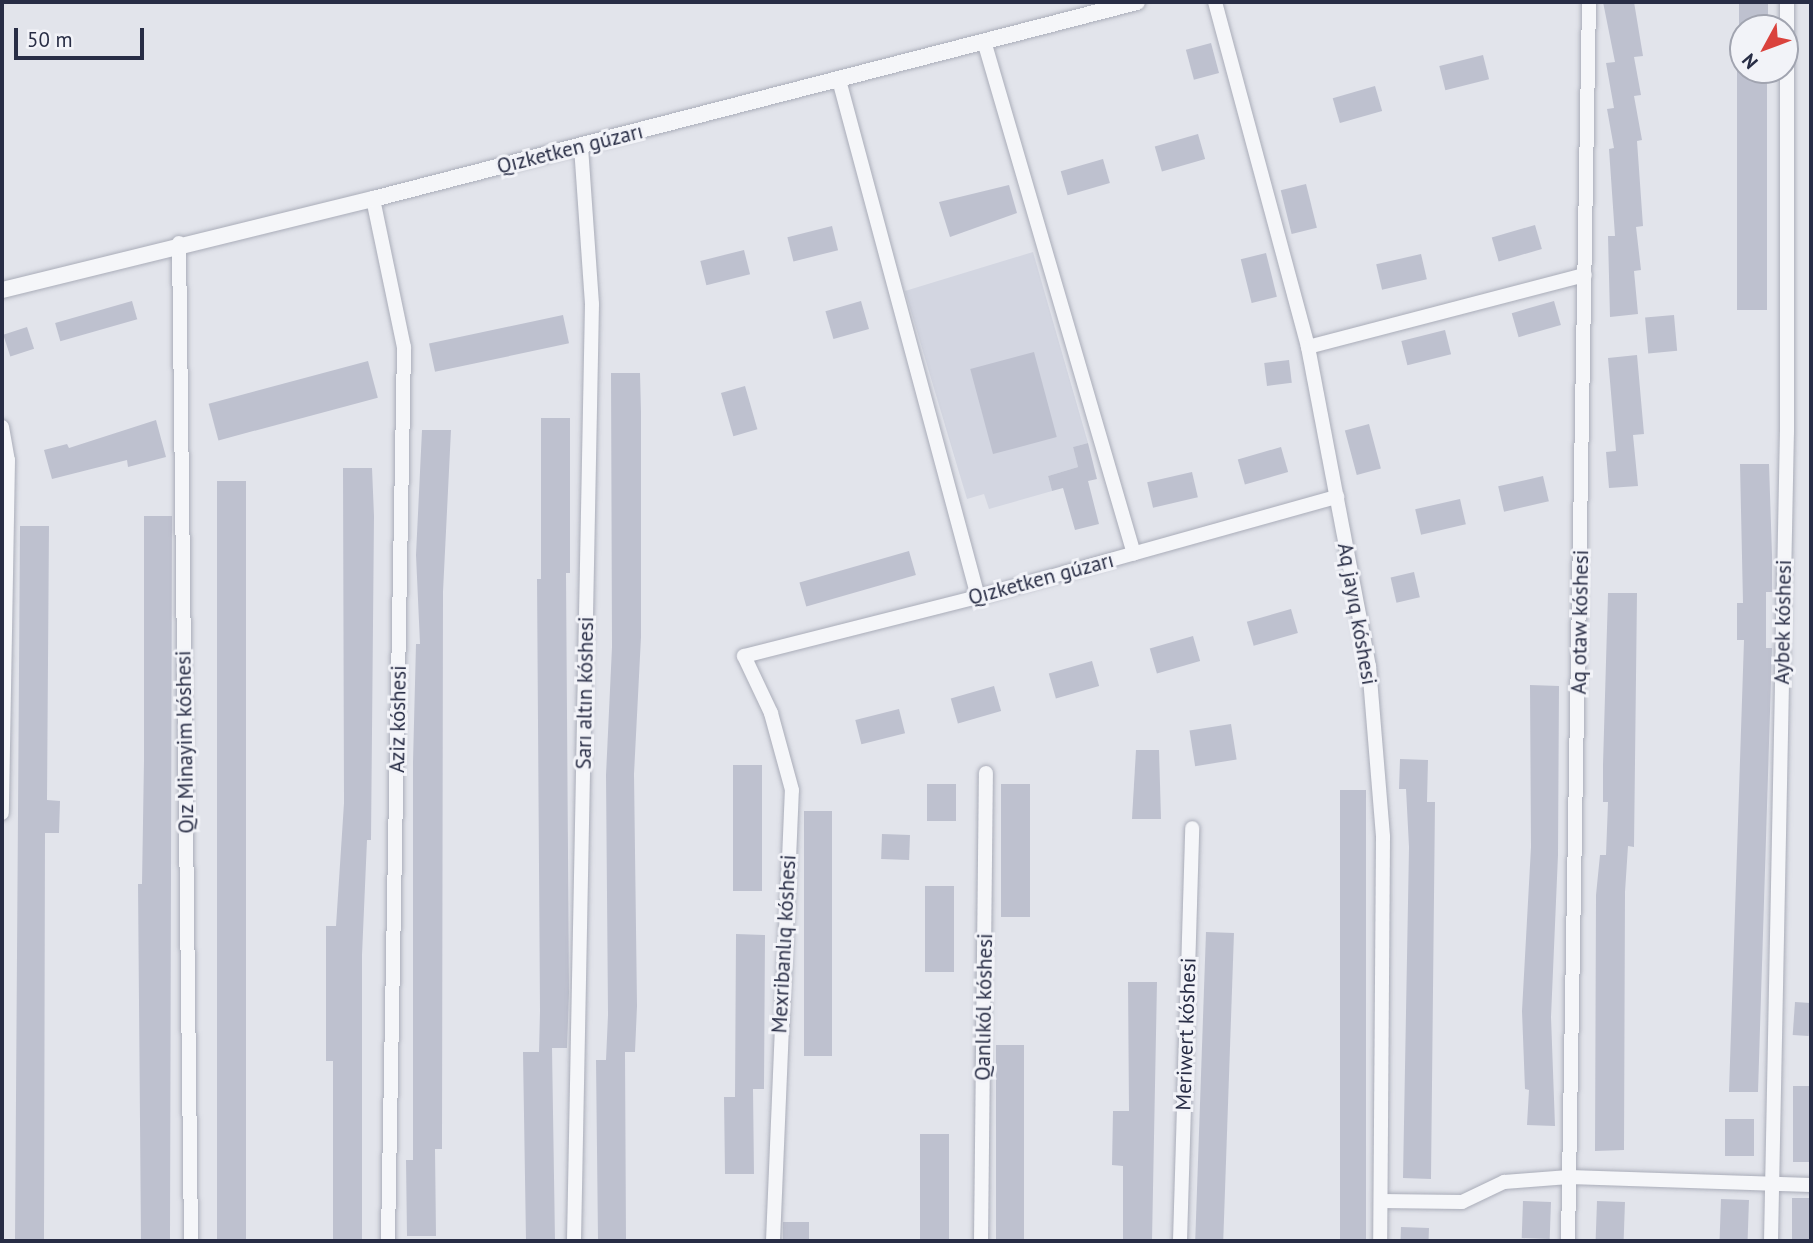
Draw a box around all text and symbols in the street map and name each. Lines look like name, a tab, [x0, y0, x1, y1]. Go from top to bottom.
scale bar	[18, 14, 147, 58]
north arrow	[1729, 14, 1799, 84]
text: 50 m	[27, 26, 73, 53]
text: N	[1737, 49, 1763, 74]
street label: Qızketken gúzarı	[494, 119, 646, 179]
street label: Aq jayıq kóshesi	[1332, 541, 1382, 687]
street label: Qızketken gúzarı	[965, 547, 1117, 611]
street label: Aq otaw kóshesi	[1566, 549, 1594, 695]
street label: Aybek kóshesi	[1769, 559, 1797, 685]
street label: Sarı altın kóshesi	[571, 616, 599, 770]
street label: Qız Minayim kóshesi	[171, 650, 199, 834]
street label: Aziz kóshesi	[384, 665, 412, 773]
street label: Mexribanlıq kóshesi	[767, 854, 801, 1034]
street label: Qanlıkól kóshesi	[970, 933, 998, 1081]
street label: Meriwert kóshesi	[1171, 957, 1201, 1111]

